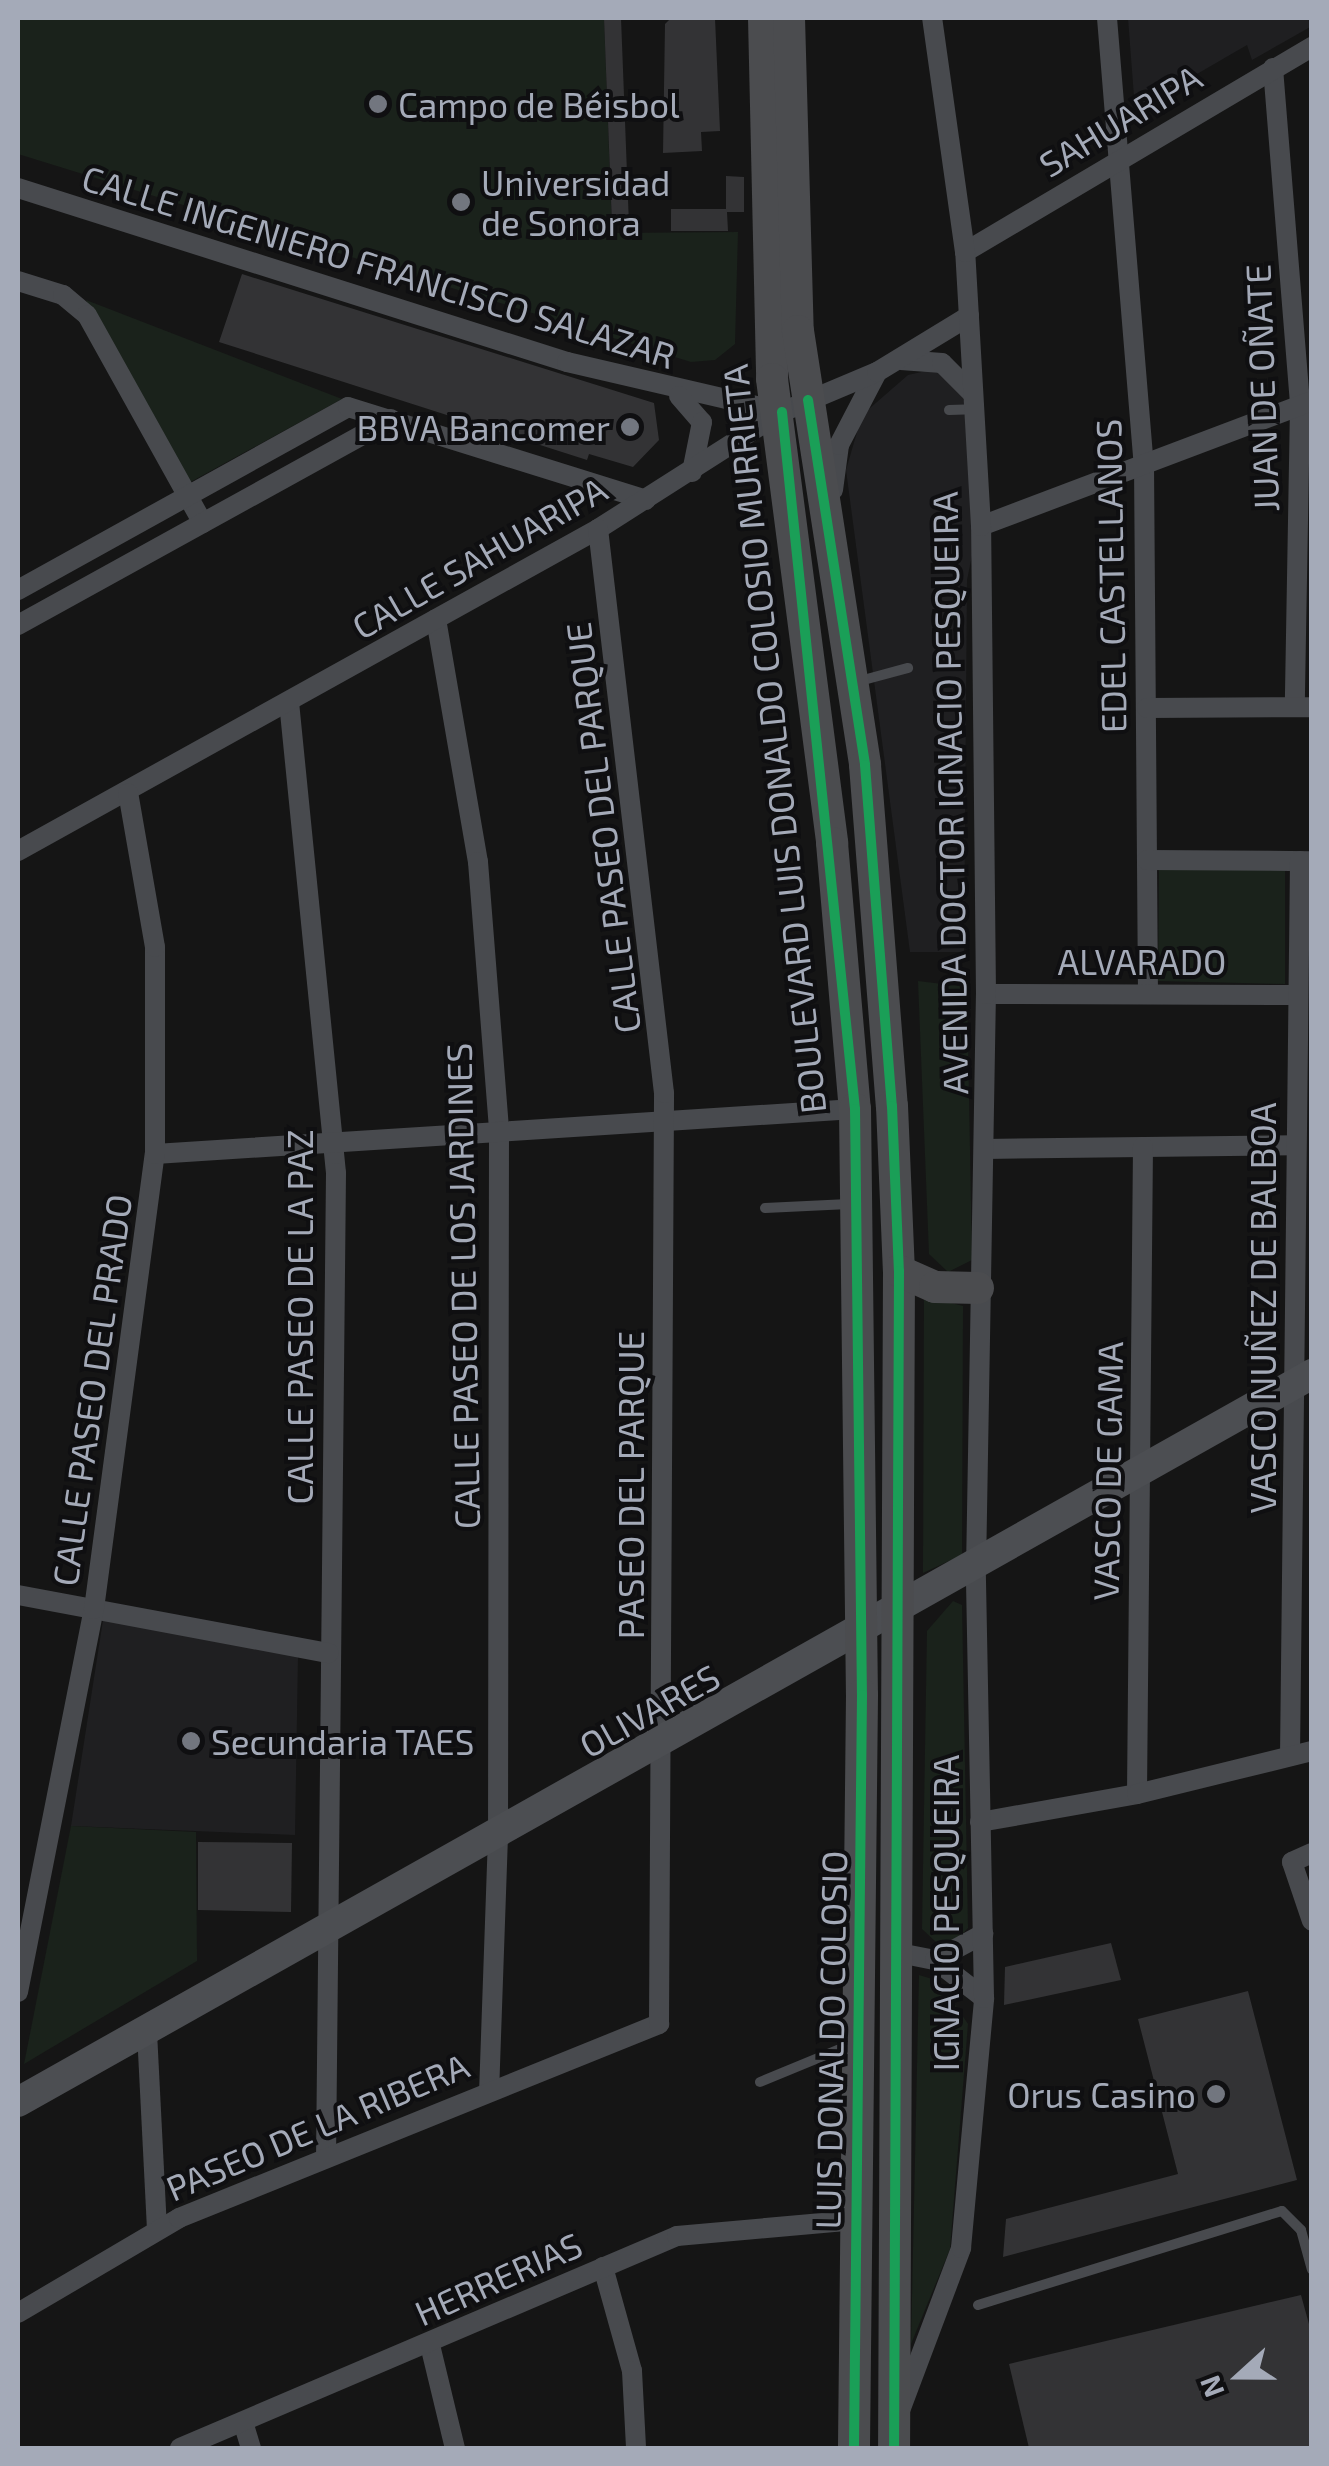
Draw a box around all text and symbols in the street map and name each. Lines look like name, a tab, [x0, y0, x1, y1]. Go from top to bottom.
street label: SAHUARIPA	[1031, 55, 1209, 185]
place label: Campo de Béisbol	[398, 83, 680, 125]
marker: Campo de Béisbol	[367, 93, 389, 115]
street label: CALLE INGENIERO FRANCISCO SALAZAR	[78, 156, 680, 376]
place label: Universidad de Sonora	[481, 161, 670, 243]
marker: Universidad de Sonora	[450, 191, 472, 213]
street label: JUAN DE OÑATE	[1236, 264, 1286, 512]
street label: BOULEVARD LUIS DONALDO COLOSIO MURRIETA	[713, 362, 833, 1116]
place label: BBVA Bancomer	[356, 406, 610, 448]
marker: BBVA Bancomer	[619, 416, 641, 438]
street label: EDEL CASTELLANOS	[1086, 418, 1134, 734]
street label: CALLE SAHUARIPA	[344, 467, 614, 647]
street label: AVENIDA DOCTOR IGNACIO PESQUEIRA	[923, 491, 975, 1095]
street label: CALLE PASEO DEL PARQUE	[556, 620, 648, 1036]
street label: ALVARADO	[1058, 940, 1226, 982]
street label: CALLE PASEO DE LOS JARDINES	[437, 1042, 487, 1530]
street label: VASCO NUÑEZ DE BALBOA	[1241, 1103, 1283, 1513]
street label: CALLE PASEO DE LA PAZ	[278, 1129, 320, 1505]
street label: CALLE PASEO DEL PRADO	[43, 1191, 139, 1589]
street label: PASEO DEL PARQUE	[609, 1330, 651, 1640]
street label: VASCO DE GAMA	[1084, 1341, 1130, 1601]
street label: OLIVARES	[572, 1654, 726, 1766]
place label: Secundaria TAES	[211, 1720, 475, 1762]
marker: Secundaria TAES	[180, 1730, 202, 1752]
street label: IGNACIO PESQUEIRA	[924, 1755, 966, 2071]
street label: LUIS DONALDO COLOSIO	[806, 1850, 854, 2230]
street label: PASEO DE LA RIBERA	[159, 2043, 475, 2209]
place label: Orus Casino	[1007, 2073, 1196, 2115]
marker: Orus Casino	[1205, 2083, 1227, 2105]
street label: HERRERIAS	[408, 2223, 588, 2333]
north arrow	[1189, 2326, 1289, 2426]
text: N	[1191, 2371, 1230, 2402]

